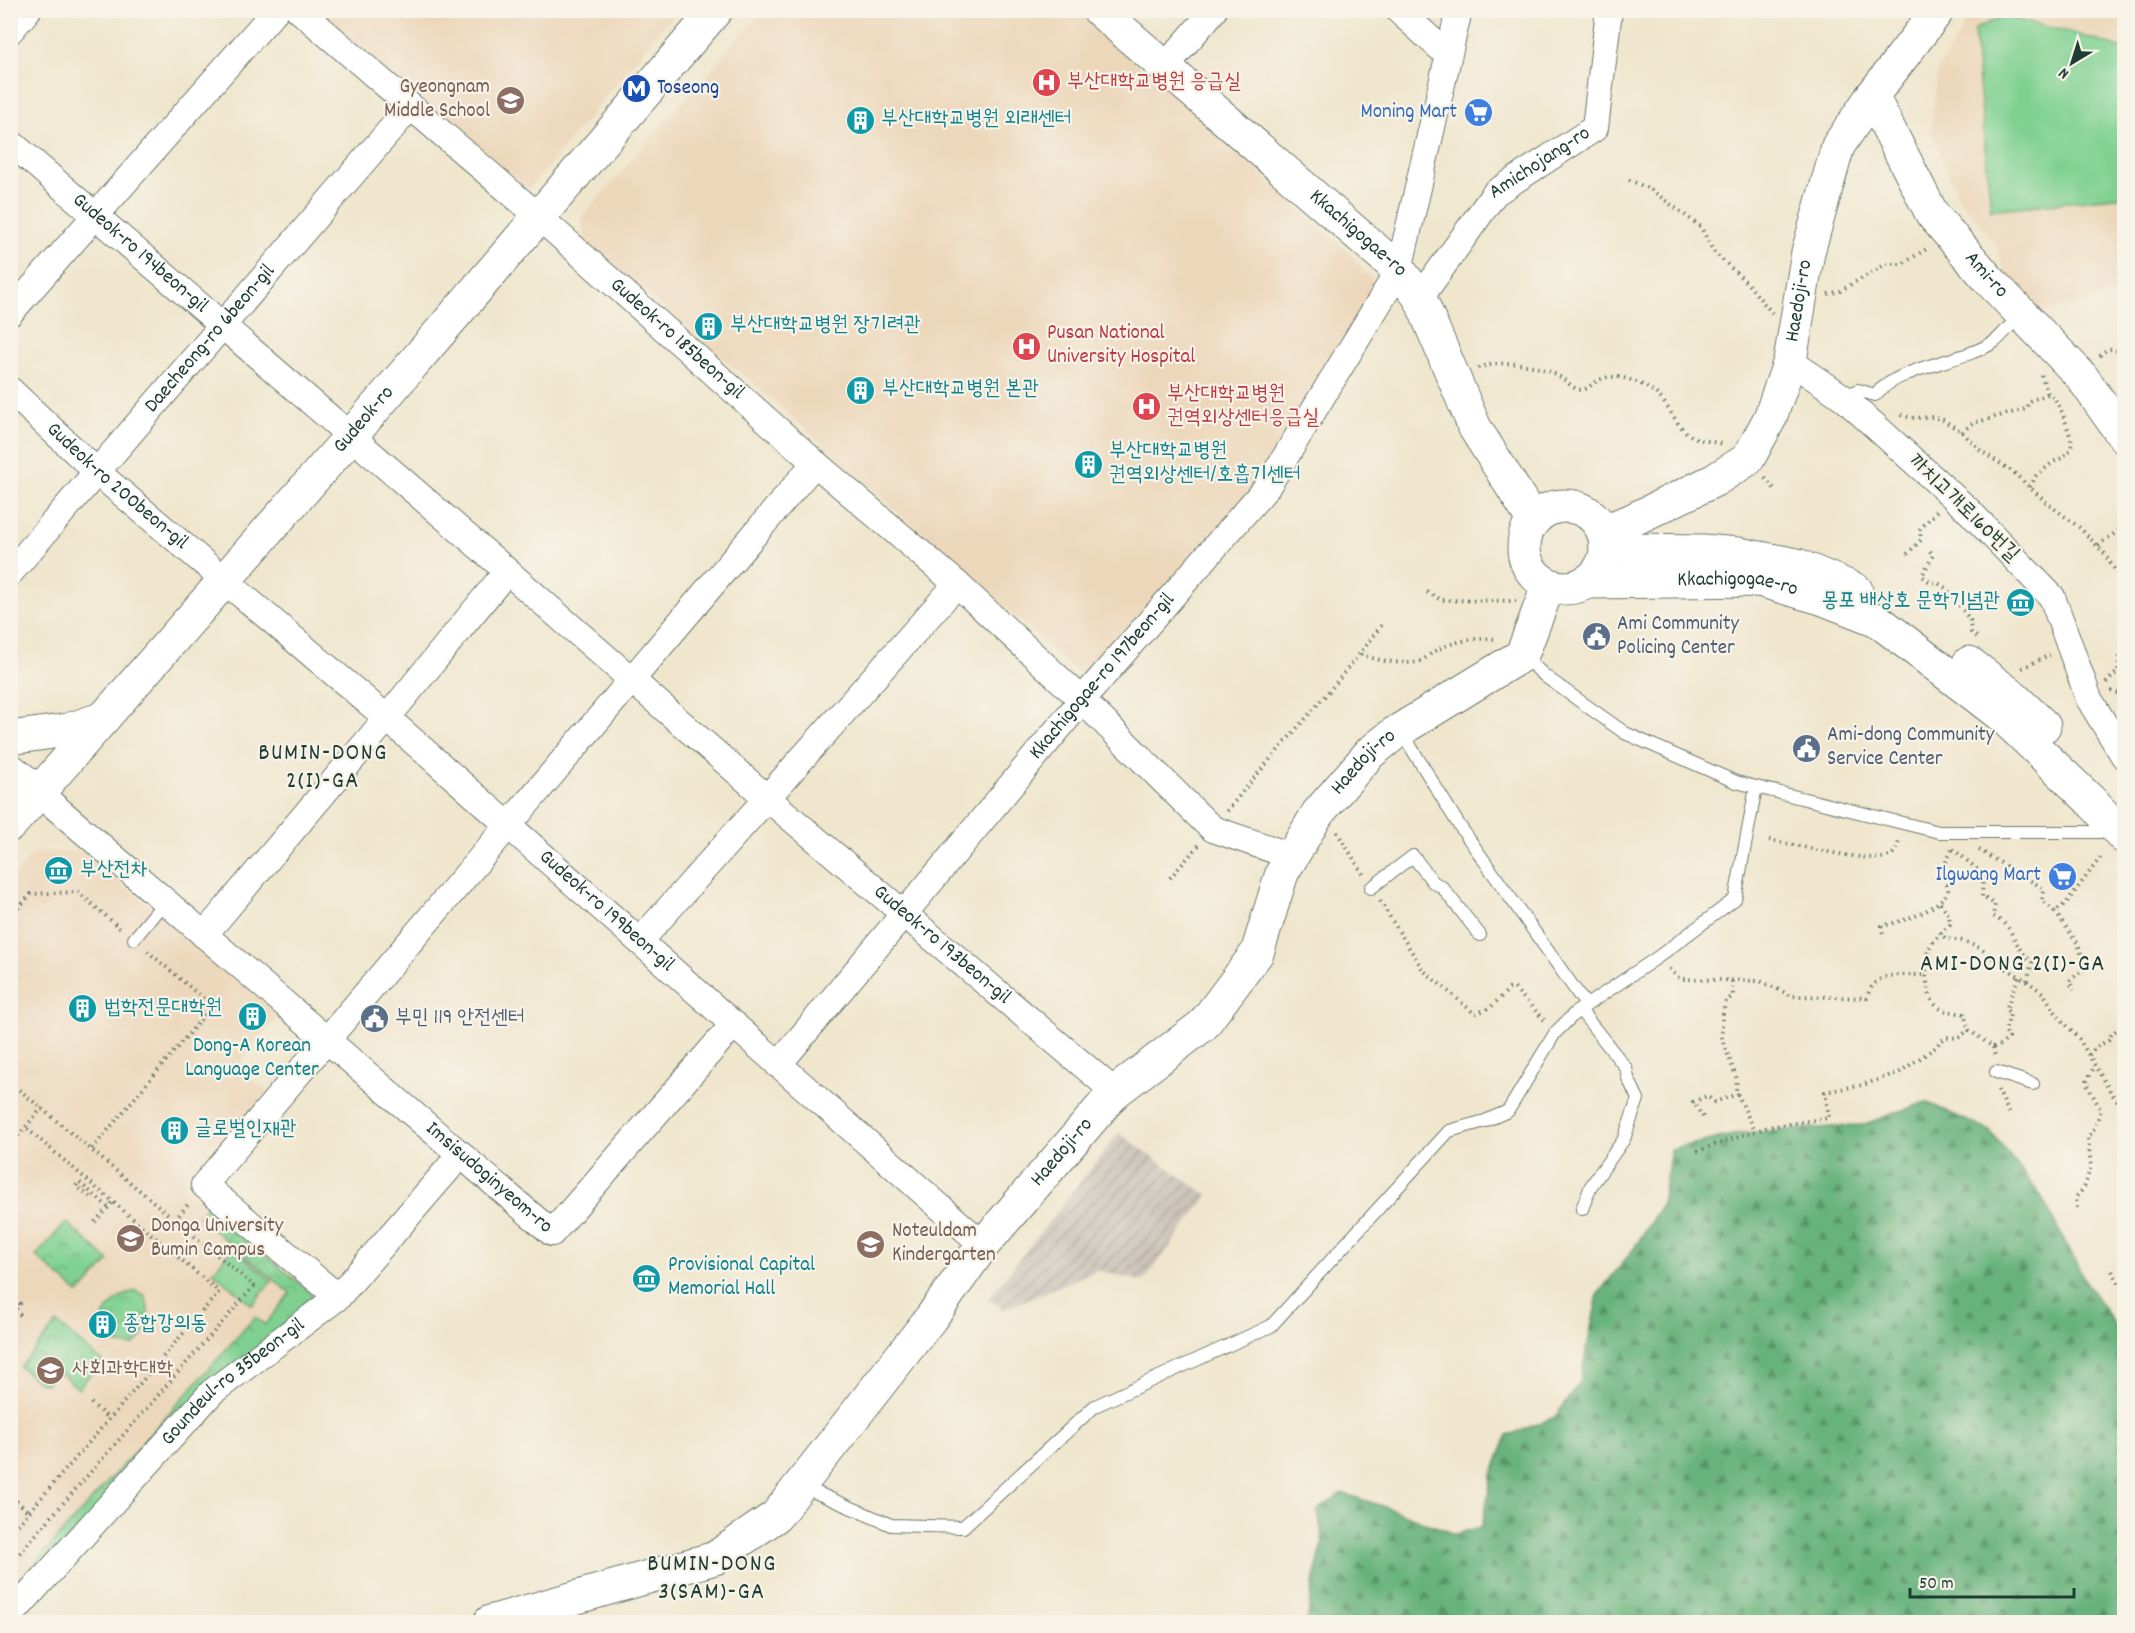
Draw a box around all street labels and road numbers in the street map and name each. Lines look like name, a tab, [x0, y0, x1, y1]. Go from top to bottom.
street label: Amichojang-ro	[1484, 119, 1597, 208]
street label: Kkachigogae-ro	[1302, 183, 1414, 284]
street label: Gudeok-ro 194beon-gil	[65, 186, 214, 321]
street label: Ami-ro	[1956, 245, 2015, 306]
street label: Daecheong-ro 6beon-gil	[138, 258, 283, 420]
street label: Haedoji-ro	[1778, 258, 1821, 344]
street label: Gudeok-ro 185beon-gil	[603, 271, 750, 408]
street label: Gudeok-ro	[327, 380, 402, 461]
street label: Gudeok-ro 200beon-gil	[39, 416, 194, 558]
street label: 까치고개로160번길	[1901, 448, 2026, 570]
street label: Kkachigogae-ro	[1677, 565, 1801, 605]
street label: Kkachigogae-ro 197beon-gil	[1023, 587, 1183, 767]
street label: Haedoji-ro	[1324, 722, 1403, 802]
street label: Gudeok-ro 199beon-gil	[531, 843, 680, 980]
street label: Gudeok-ro 193beon-gil	[866, 878, 1017, 1012]
street label: Haedoji-ro	[1024, 1112, 1101, 1194]
street label: Imsisudoginyeom-ro	[418, 1115, 559, 1242]
street label: Goundeul-ro 35beon-gil	[155, 1312, 312, 1453]

